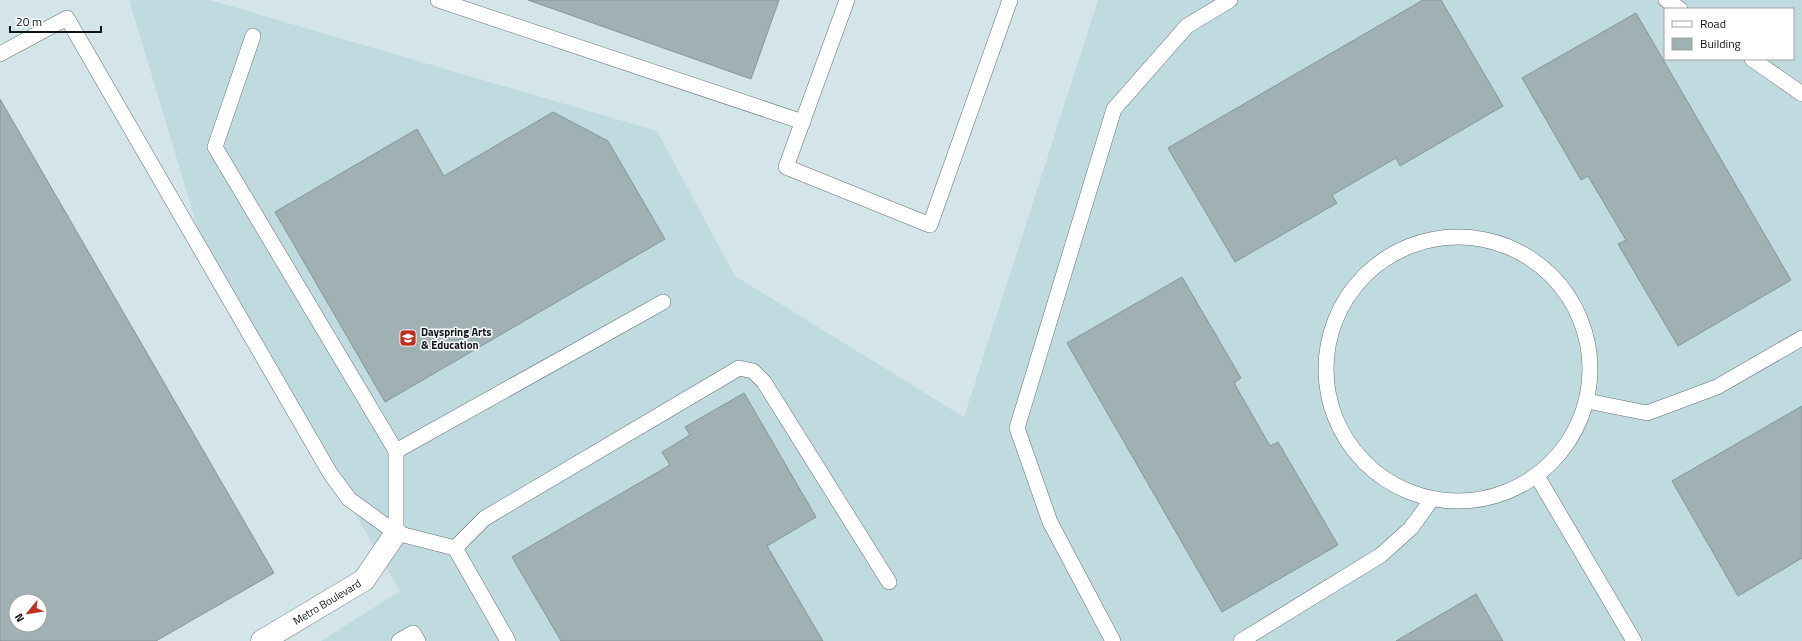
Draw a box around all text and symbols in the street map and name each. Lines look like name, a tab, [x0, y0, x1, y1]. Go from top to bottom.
scale bar	[10, 8, 101, 34]
legend	[1664, 8, 1794, 60]
text: 20 m	[16, 12, 42, 31]
text: Road	[1700, 14, 1726, 33]
text: Building	[1700, 34, 1741, 53]
place label: Dayspring Arts & Education	[421, 324, 491, 353]
school or university icon: Dayspring Arts & Education	[398, 328, 418, 348]
street label: Metro Boulevard	[290, 575, 364, 629]
north arrow	[8, 593, 48, 633]
text: N	[11, 611, 28, 625]

